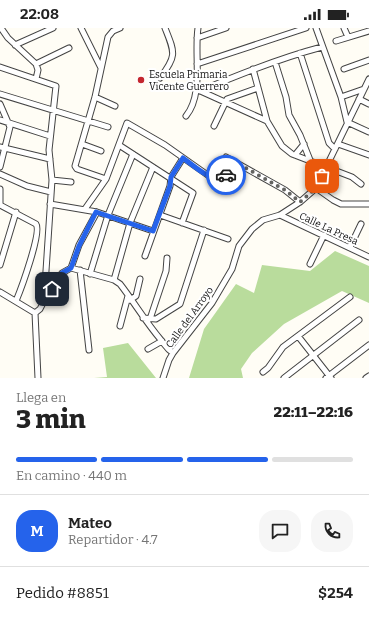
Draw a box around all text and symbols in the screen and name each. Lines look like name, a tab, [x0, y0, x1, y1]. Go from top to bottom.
text: 22:08	[20, 5, 59, 23]
place label: Escuela Primaria Vicente Guerrero	[149, 69, 229, 93]
marker: Escuela Primaria Vicente Guerrero	[136, 75, 146, 85]
courier	[206, 155, 246, 195]
pin	[305, 159, 339, 193]
icon: car	[215, 164, 237, 186]
icon: bag	[311, 165, 333, 187]
street label: Calle La Presa	[297, 210, 360, 248]
pin	[35, 272, 69, 306]
icon: home	[41, 278, 63, 300]
street label: Calle del Arroyo	[164, 284, 216, 351]
text: Llega en	[16, 390, 66, 405]
text: 22:11–22:16	[274, 403, 353, 421]
text: 3 min	[16, 404, 86, 435]
text: En camino · 440 m	[16, 468, 127, 483]
button: chat	[259, 510, 301, 552]
button: phone	[311, 510, 353, 552]
text: Mateo	[68, 514, 112, 532]
text: M	[30, 522, 44, 540]
text: Repartidor · 4.7	[68, 532, 158, 547]
text: Pedido #8851	[16, 584, 109, 602]
text: $254	[318, 584, 353, 602]

